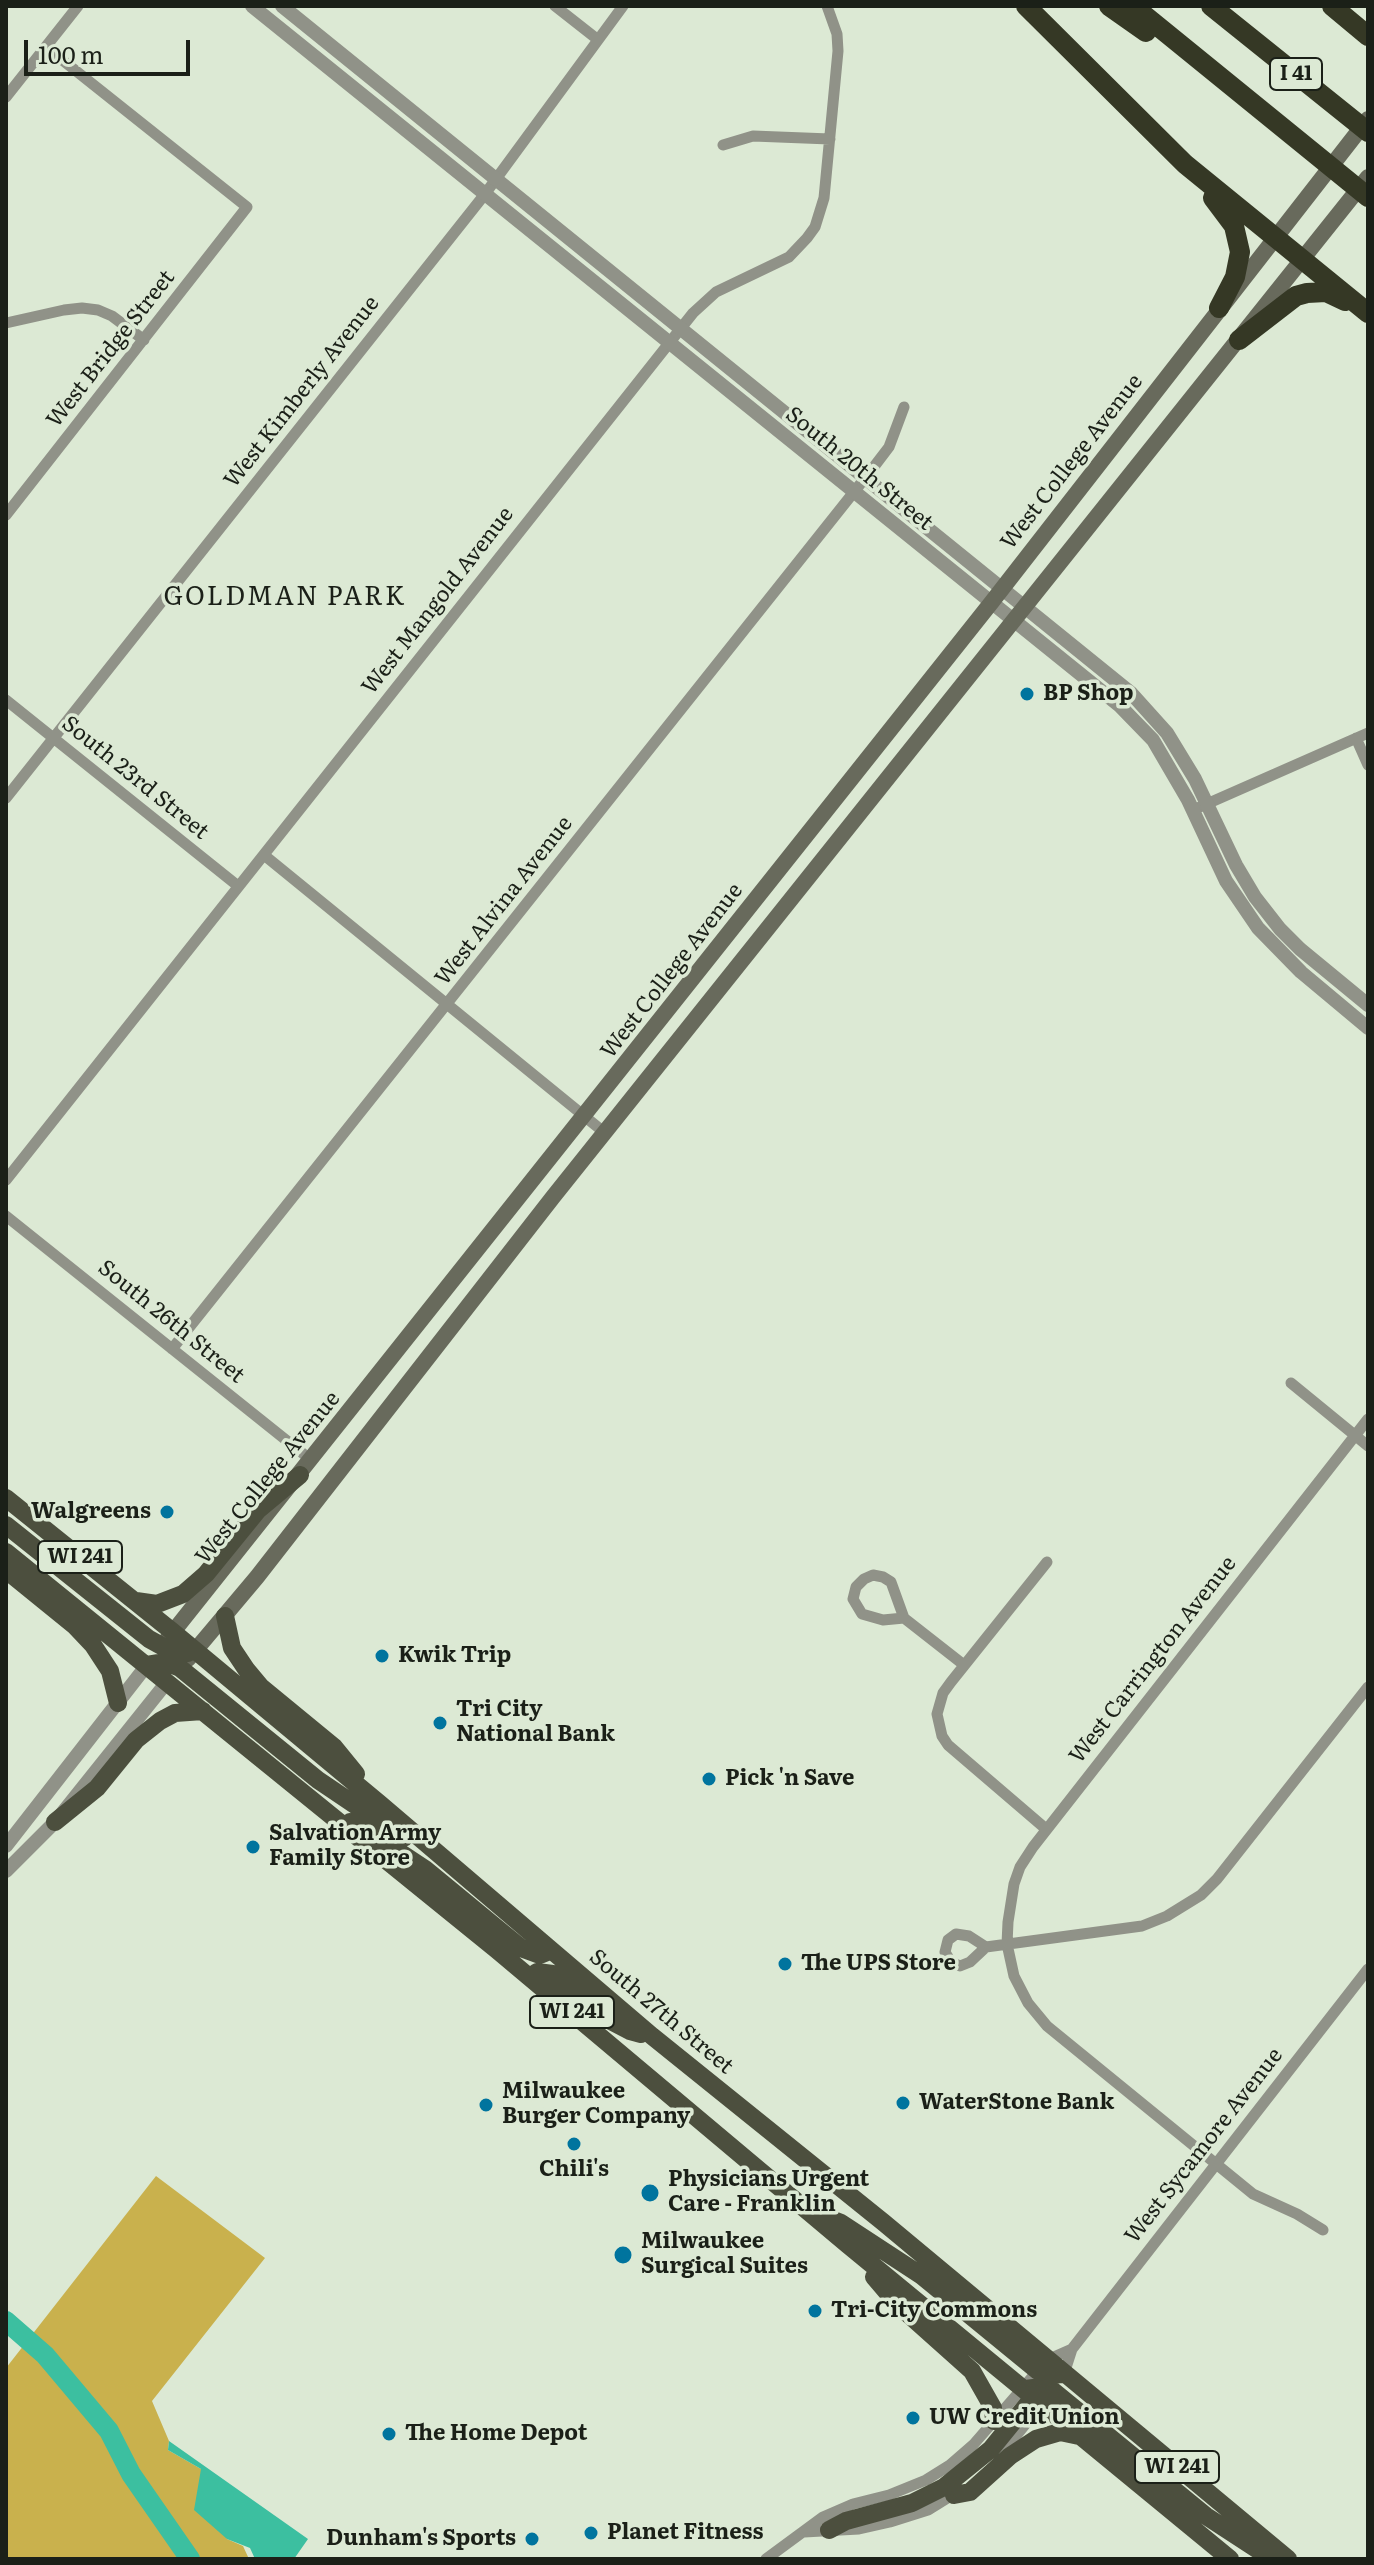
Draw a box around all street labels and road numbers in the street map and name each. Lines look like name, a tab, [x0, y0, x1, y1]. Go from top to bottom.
road number: I 41	[1270, 58, 1322, 90]
street label: West Bridge Street	[41, 265, 181, 433]
street label: West Kimberly Avenue	[219, 291, 385, 493]
street label: West College Avenue	[995, 369, 1149, 555]
street label: South 20th Street	[780, 402, 938, 536]
street label: West Mangold Avenue	[357, 502, 519, 700]
street label: South 23rd Street	[56, 711, 214, 845]
street label: West Alvina Avenue	[430, 811, 578, 991]
street label: West College Avenue	[595, 878, 749, 1064]
street label: South 26th Street	[92, 1255, 250, 1389]
street label: West College Avenue	[190, 1386, 346, 1570]
road number: WI 241	[38, 1541, 122, 1573]
street label: West Carrington Avenue	[1064, 1551, 1242, 1769]
street label: South 27th Street	[584, 1944, 738, 2080]
road number: WI 241	[530, 1996, 614, 2028]
street label: West Sycamore Avenue	[1119, 2043, 1289, 2249]
road number: WI 241	[1135, 2451, 1219, 2483]

